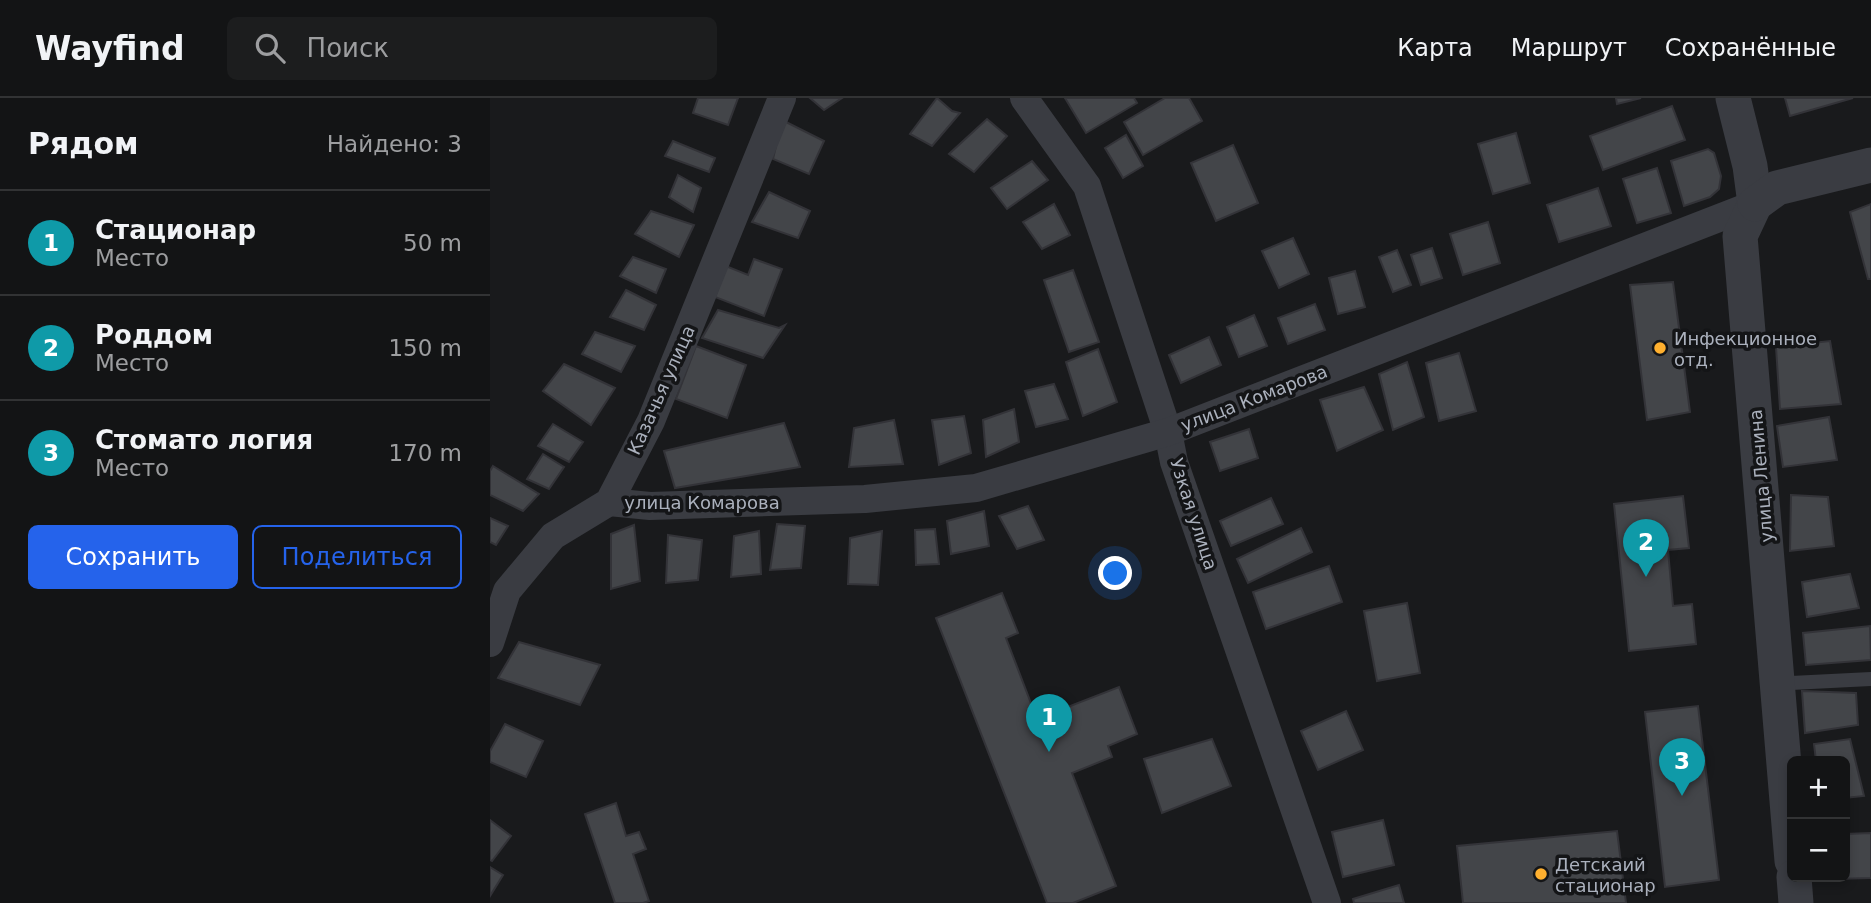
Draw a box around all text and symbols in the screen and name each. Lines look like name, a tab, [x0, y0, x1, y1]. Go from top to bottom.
search box	[227, 17, 717, 80]
text: Wayfind	[35, 29, 185, 68]
icon: search	[251, 29, 289, 67]
text: Поиск	[307, 33, 389, 63]
text: Карта	[1397, 34, 1473, 62]
text: Маршрут	[1511, 34, 1627, 62]
text: Сохранённые	[1665, 34, 1836, 62]
text: Рядом	[28, 126, 139, 161]
text: Найдено: 3	[327, 131, 462, 157]
text: Стационар	[95, 215, 256, 245]
text: 1	[43, 230, 59, 256]
text: 50 m	[403, 230, 462, 256]
text: Место	[95, 245, 169, 271]
text: Роддом	[95, 320, 213, 350]
street label: Казачья улица	[623, 322, 699, 458]
place label: Инфекционное отд.	[1674, 328, 1817, 370]
text: 2	[43, 335, 59, 361]
text: 150 m	[388, 335, 462, 361]
marker: Инфекционное отд.	[1652, 340, 1668, 356]
text: Место	[95, 350, 169, 376]
street label: улица Комарова	[1178, 360, 1330, 436]
street label: улица Ленина	[1745, 408, 1777, 544]
text: Стомато логия	[95, 425, 313, 455]
text: 3	[43, 440, 59, 466]
text: 170 m	[388, 440, 462, 466]
text: Место	[95, 455, 169, 481]
street label: Узкая улица	[1166, 456, 1222, 572]
street label: улица Комарова	[624, 492, 780, 513]
pin: 2	[1623, 519, 1669, 577]
button: Сохранить	[28, 525, 238, 589]
button: Поделиться	[252, 525, 462, 589]
your location	[1098, 556, 1132, 590]
pin: 1	[1026, 694, 1072, 752]
pin: 3	[1659, 738, 1705, 796]
map controls	[1787, 756, 1850, 882]
button: +	[1787, 756, 1850, 819]
button: −	[1787, 819, 1850, 882]
place label: Детскаий стационар	[1555, 854, 1656, 896]
marker: Детскаий стационар	[1533, 866, 1549, 882]

